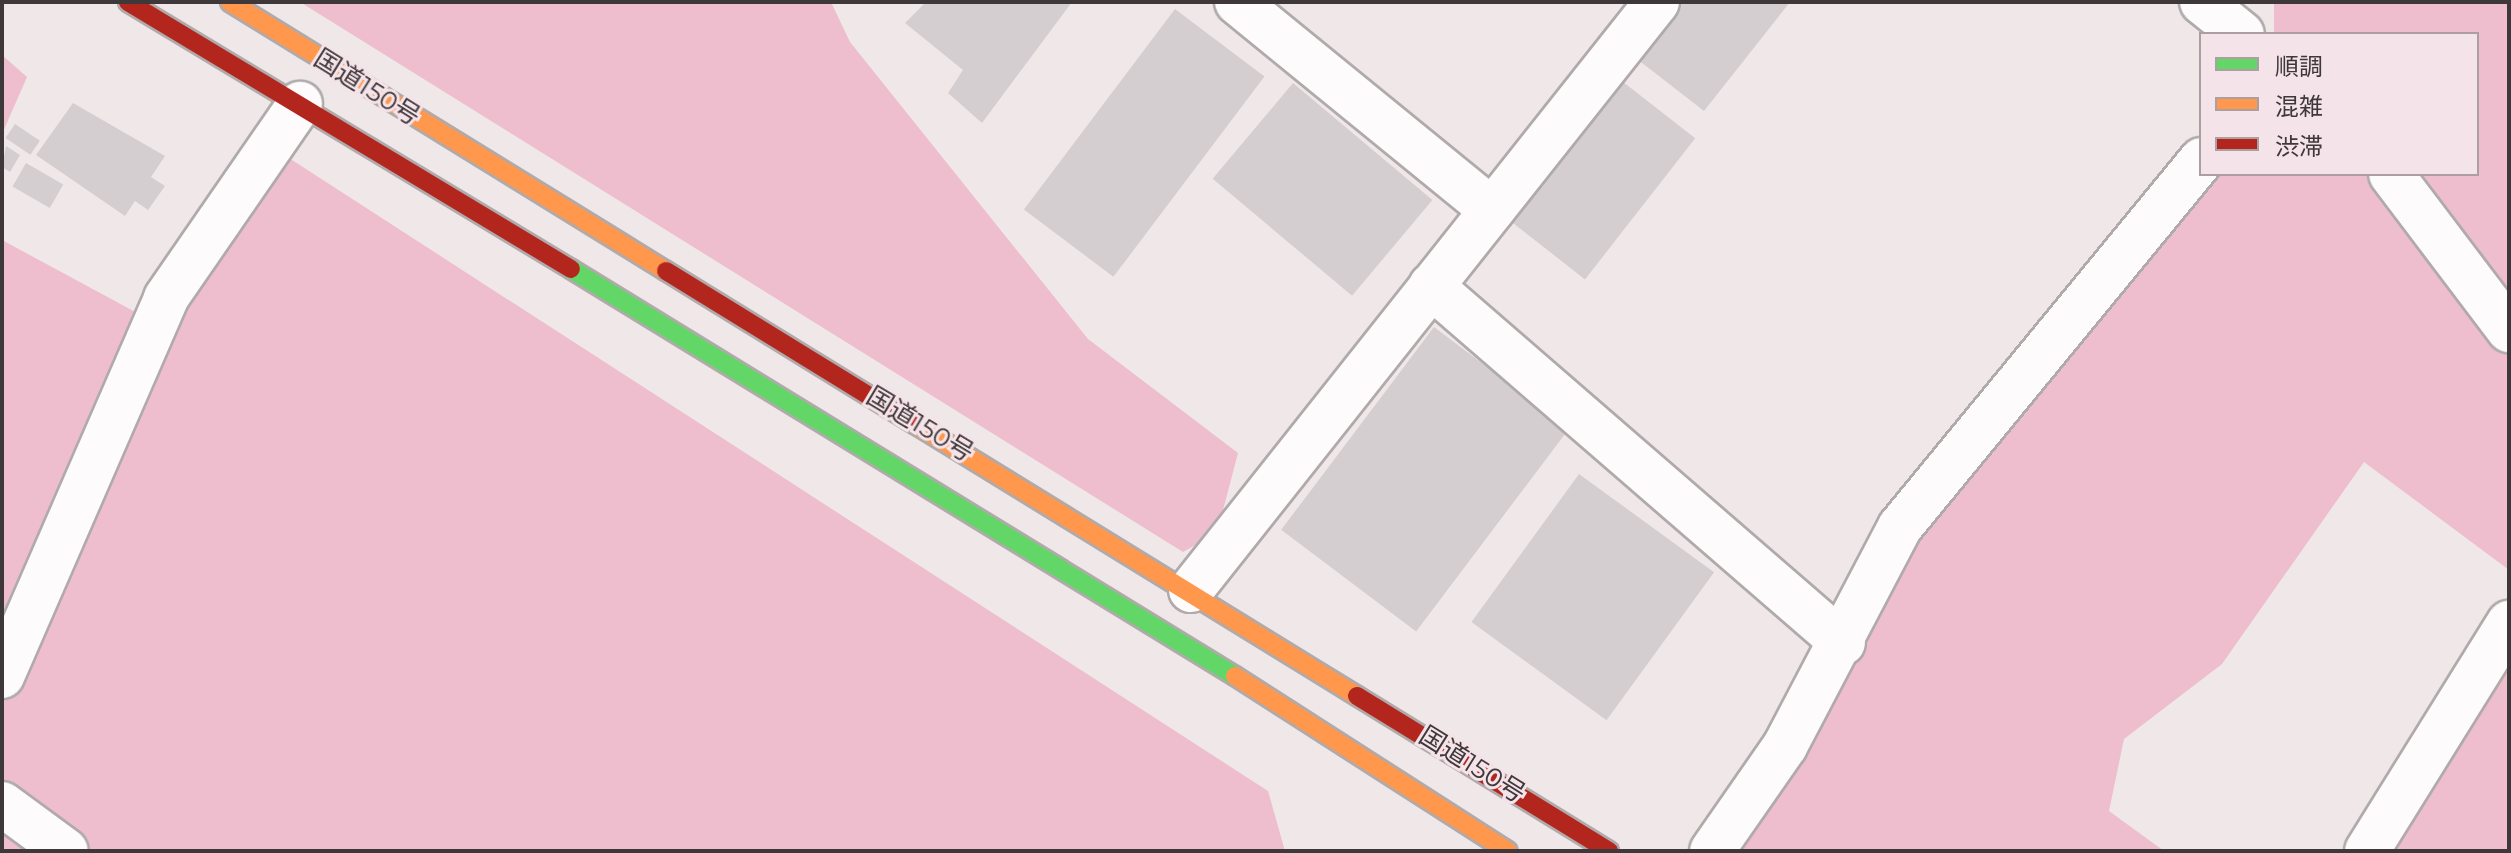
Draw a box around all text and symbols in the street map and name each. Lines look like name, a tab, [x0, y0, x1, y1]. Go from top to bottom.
legend	[2199, 32, 2479, 176]
street label: 国道150号	[308, 43, 426, 133]
text: 順調	[2275, 52, 2323, 81]
text: 混雑	[2275, 92, 2323, 121]
text: 渋滞	[2275, 132, 2323, 161]
street label: 国道150号	[861, 381, 979, 469]
street label: 国道150号	[1413, 720, 1531, 810]

